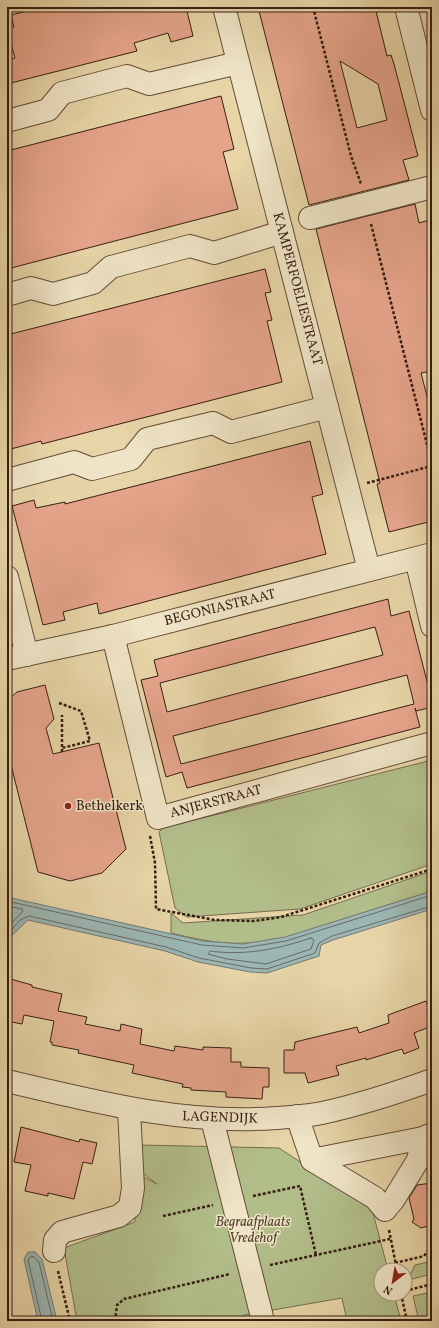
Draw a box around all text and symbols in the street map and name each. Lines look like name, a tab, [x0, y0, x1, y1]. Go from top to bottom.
street label: KAMPERFOELIESTRAAT	[267, 210, 327, 368]
street label: BEGONIASTRAAT	[162, 585, 278, 631]
street label: ANJERSTRAAT	[168, 781, 264, 823]
place label: Bethelkerk	[76, 797, 143, 816]
marker: Bethelkerk	[63, 801, 73, 811]
street label: LAGENDIJK	[182, 1107, 259, 1129]
park label: Begraafplaats Vredehof	[216, 1213, 290, 1248]
north arrow	[373, 1262, 413, 1302]
text: N	[381, 1281, 396, 1298]

